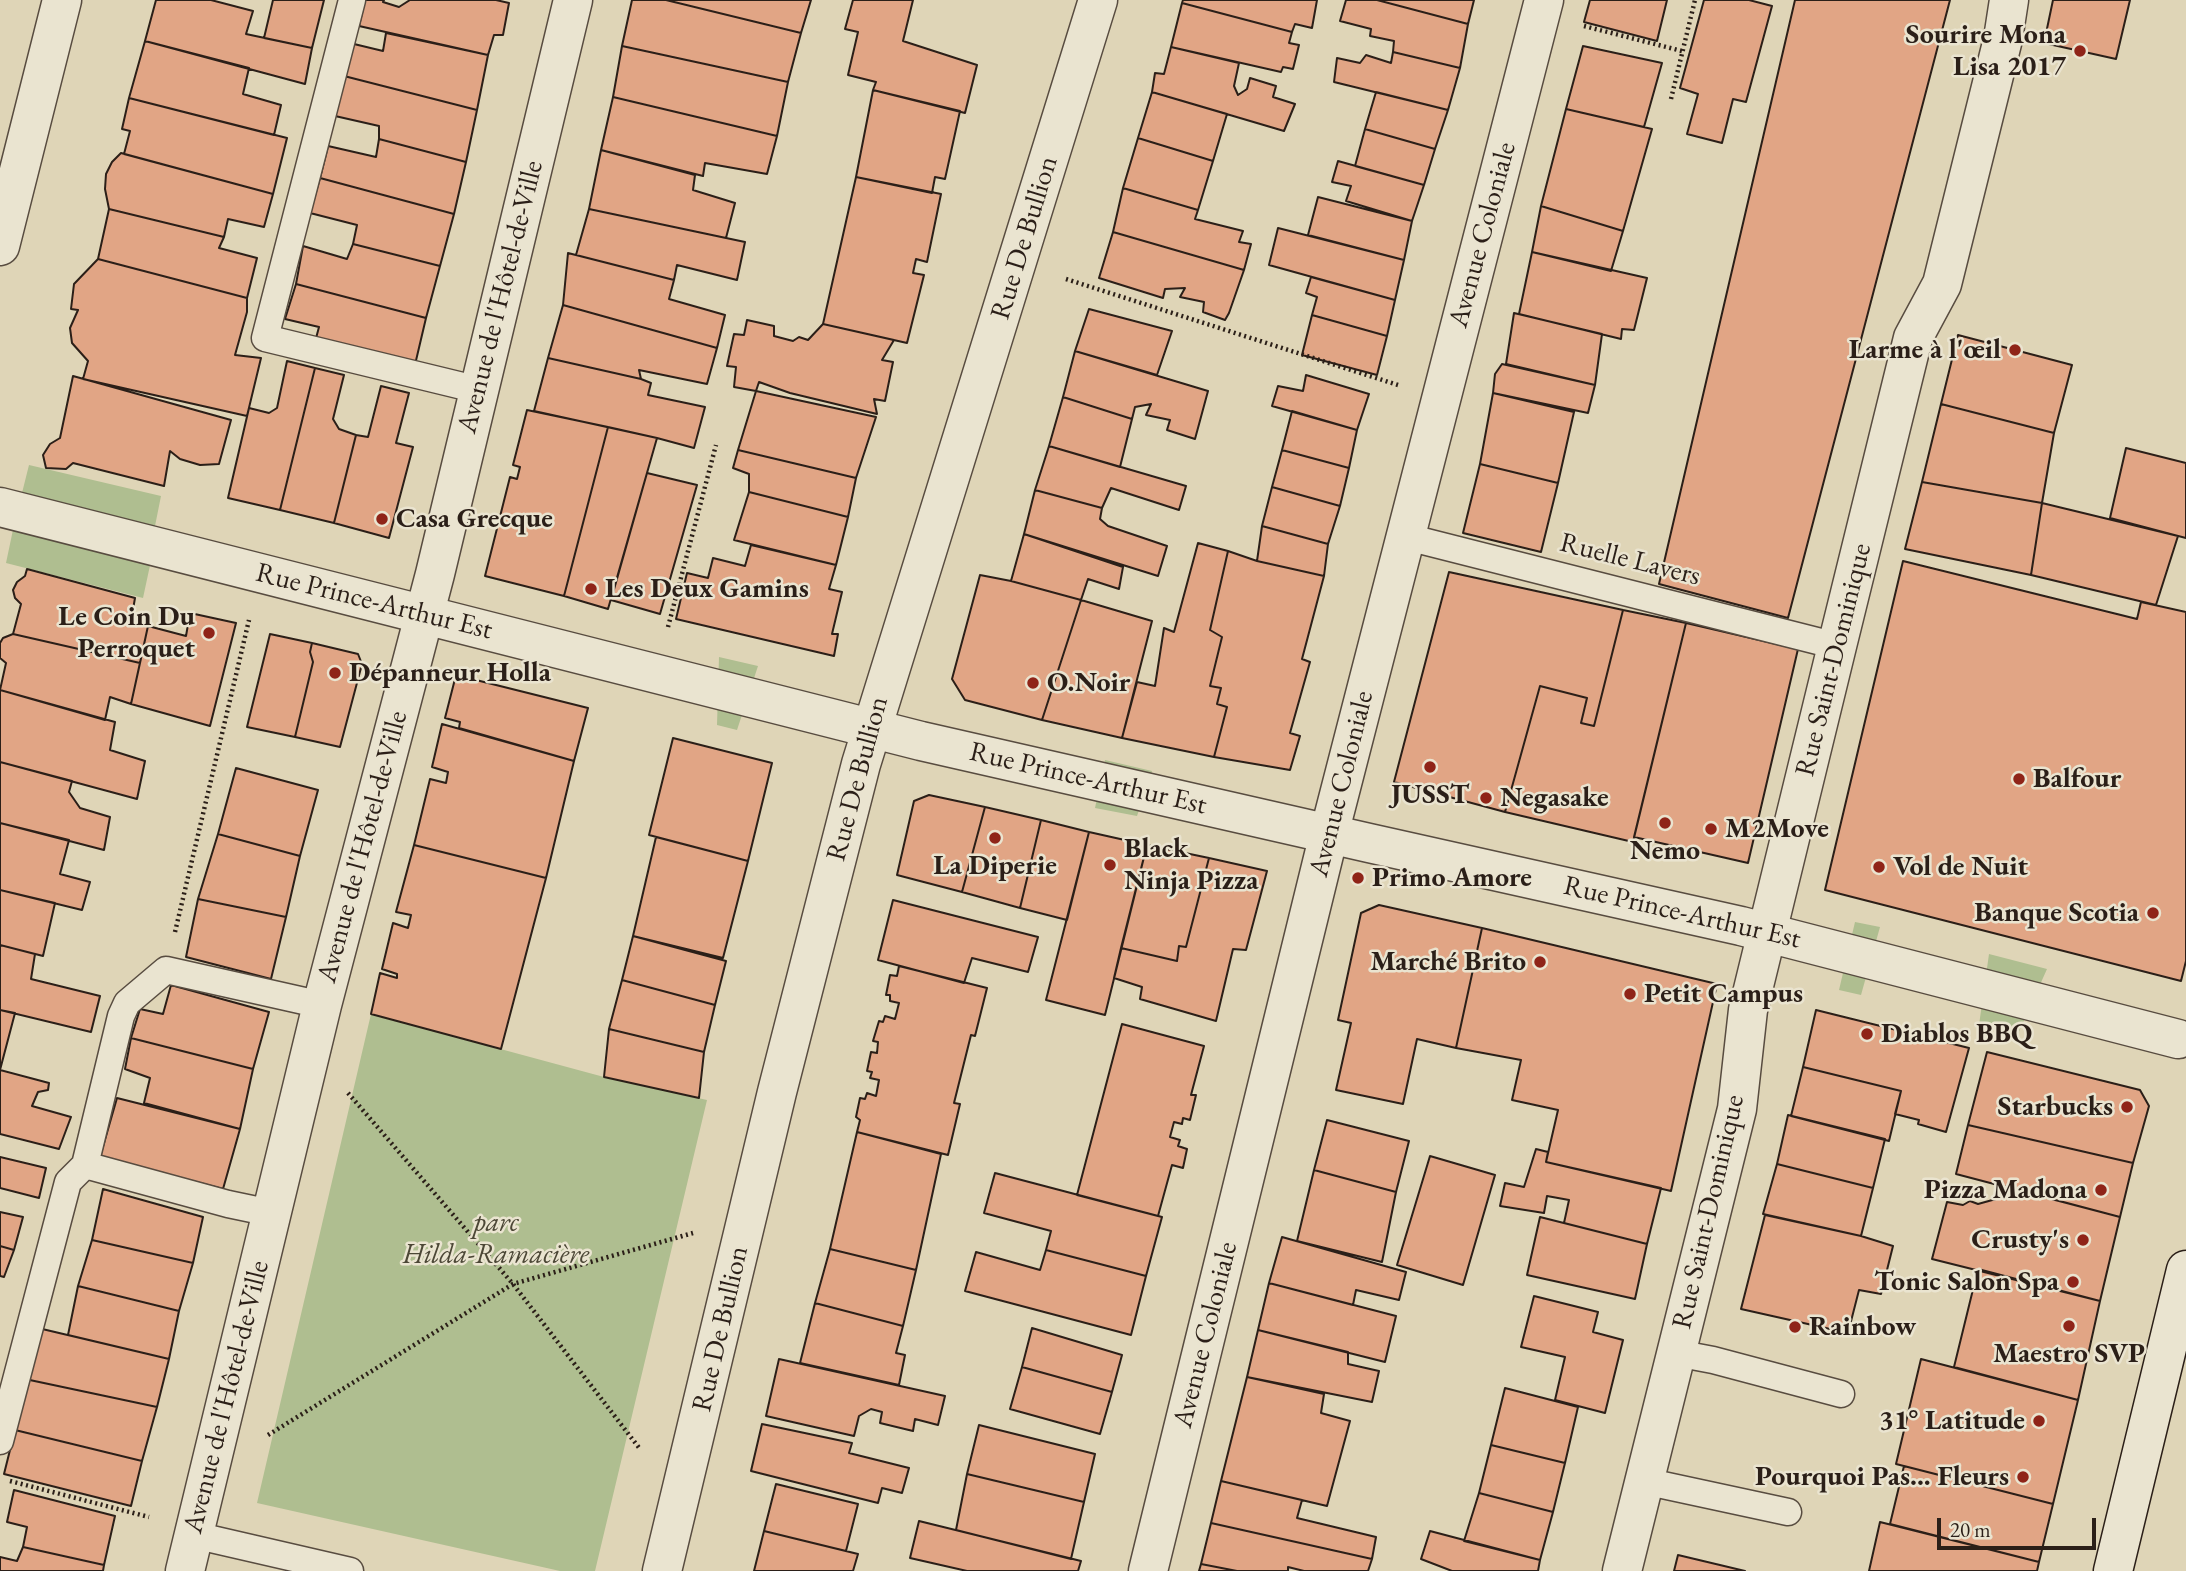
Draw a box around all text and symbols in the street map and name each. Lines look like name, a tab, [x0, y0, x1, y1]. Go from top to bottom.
place label: Sourire Mona Lisa 2017	[1906, 18, 2066, 84]
marker: Sourire Mona Lisa 2017	[2072, 43, 2088, 59]
street label: Avenue Coloniale	[1442, 139, 1524, 331]
street label: Rue De Bullion	[984, 152, 1066, 324]
street label: Avenue de l'Hôtel-de-Ville	[451, 157, 551, 437]
place label: Larme à l'œil	[1849, 333, 2001, 367]
marker: Larme à l'œil	[2007, 342, 2023, 358]
place label: Casa Grecque	[396, 502, 553, 536]
marker: Casa Grecque	[374, 511, 390, 527]
street label: Ruelle Lavers	[1556, 526, 1704, 594]
street label: Rue Saint-Dominique	[1789, 540, 1879, 780]
street label: Rue Prince-Arthur Est	[252, 556, 496, 648]
place label: Les Deux Gamins	[605, 572, 809, 606]
marker: Les Deux Gamins	[583, 581, 599, 597]
place label: Le Coin Du Perroquet	[58, 600, 195, 666]
marker: Le Coin Du Perroquet	[201, 625, 217, 641]
place label: Dépanneur Holla	[349, 656, 551, 690]
marker: Dépanneur Holla	[327, 665, 343, 681]
place label: O.Noir	[1047, 666, 1130, 700]
marker: O.Noir	[1025, 675, 1041, 691]
street label: Avenue Coloniale	[1303, 688, 1381, 880]
street label: Rue De Bullion	[820, 693, 896, 865]
street label: Avenue de l'Hôtel-de-Ville	[311, 707, 415, 987]
street label: Rue Prince-Arthur Est	[966, 735, 1210, 823]
marker: JUSST	[1422, 759, 1438, 775]
place label: Balfour	[2033, 762, 2121, 796]
marker: Balfour	[2011, 771, 2027, 787]
place label: JUSST	[1391, 778, 1469, 812]
place label: Negasake	[1500, 781, 1609, 815]
marker: Negasake	[1478, 790, 1494, 806]
place label: M2Move	[1725, 812, 1829, 846]
marker: Nemo	[1657, 815, 1673, 831]
marker: M2Move	[1703, 821, 1719, 837]
marker: La Diperie	[987, 830, 1003, 846]
place label: Black Ninja Pizza	[1124, 832, 1259, 898]
place label: Nemo	[1630, 834, 1700, 868]
place label: La Diperie	[933, 849, 1057, 883]
place label: Vol de Nuit	[1893, 850, 2028, 884]
marker: Black Ninja Pizza	[1102, 857, 1118, 873]
marker: Vol de Nuit	[1871, 859, 1887, 875]
place label: Primo Amore	[1372, 861, 1532, 895]
street label: Rue Prince-Arthur Est	[1560, 869, 1804, 957]
marker: Primo Amore	[1350, 870, 1366, 886]
place label: Banque Scotia	[1974, 896, 2139, 930]
marker: Banque Scotia	[2145, 905, 2161, 921]
place label: Marché Brito	[1370, 945, 1526, 979]
marker: Marché Brito	[1532, 954, 1548, 970]
place label: Petit Campus	[1644, 977, 1803, 1011]
marker: Petit Campus	[1622, 986, 1638, 1002]
place label: Diablos BBQ	[1881, 1017, 2032, 1051]
marker: Diablos BBQ	[1859, 1026, 1875, 1042]
place label: Starbucks	[1998, 1090, 2113, 1124]
street label: Rue Saint-Dominique	[1666, 1092, 1752, 1332]
marker: Starbucks	[2119, 1099, 2135, 1115]
place label: Pizza Madona	[1924, 1173, 2087, 1207]
marker: Pizza Madona	[2093, 1182, 2109, 1198]
park label: parc Hilda-Ramacière	[403, 1206, 589, 1272]
place label: Crusty's	[1971, 1223, 2069, 1257]
marker: Crusty's	[2075, 1232, 2091, 1248]
street label: Avenue Coloniale	[1167, 1239, 1245, 1431]
street label: Rue De Bullion	[686, 1243, 756, 1415]
street label: Avenue de l'Hôtel-de-Ville	[177, 1257, 277, 1537]
place label: Tonic Salon Spa	[1874, 1265, 2059, 1299]
marker: Tonic Salon Spa	[2065, 1274, 2081, 1290]
place label: Rainbow	[1809, 1310, 1916, 1344]
marker: Maestro SVP	[2061, 1318, 2077, 1334]
marker: Rainbow	[1787, 1319, 1803, 1335]
place label: Maestro SVP	[1993, 1337, 2145, 1371]
place label: 31° Latitude	[1879, 1404, 2025, 1438]
marker: 31° Latitude	[2031, 1413, 2047, 1429]
place label: Pourquoi Pas... Fleurs	[1755, 1460, 2009, 1494]
marker: Pourquoi Pas... Fleurs	[2015, 1469, 2031, 1485]
scale bar	[1941, 1504, 2100, 1548]
text: 20 m	[1950, 1516, 1991, 1543]

